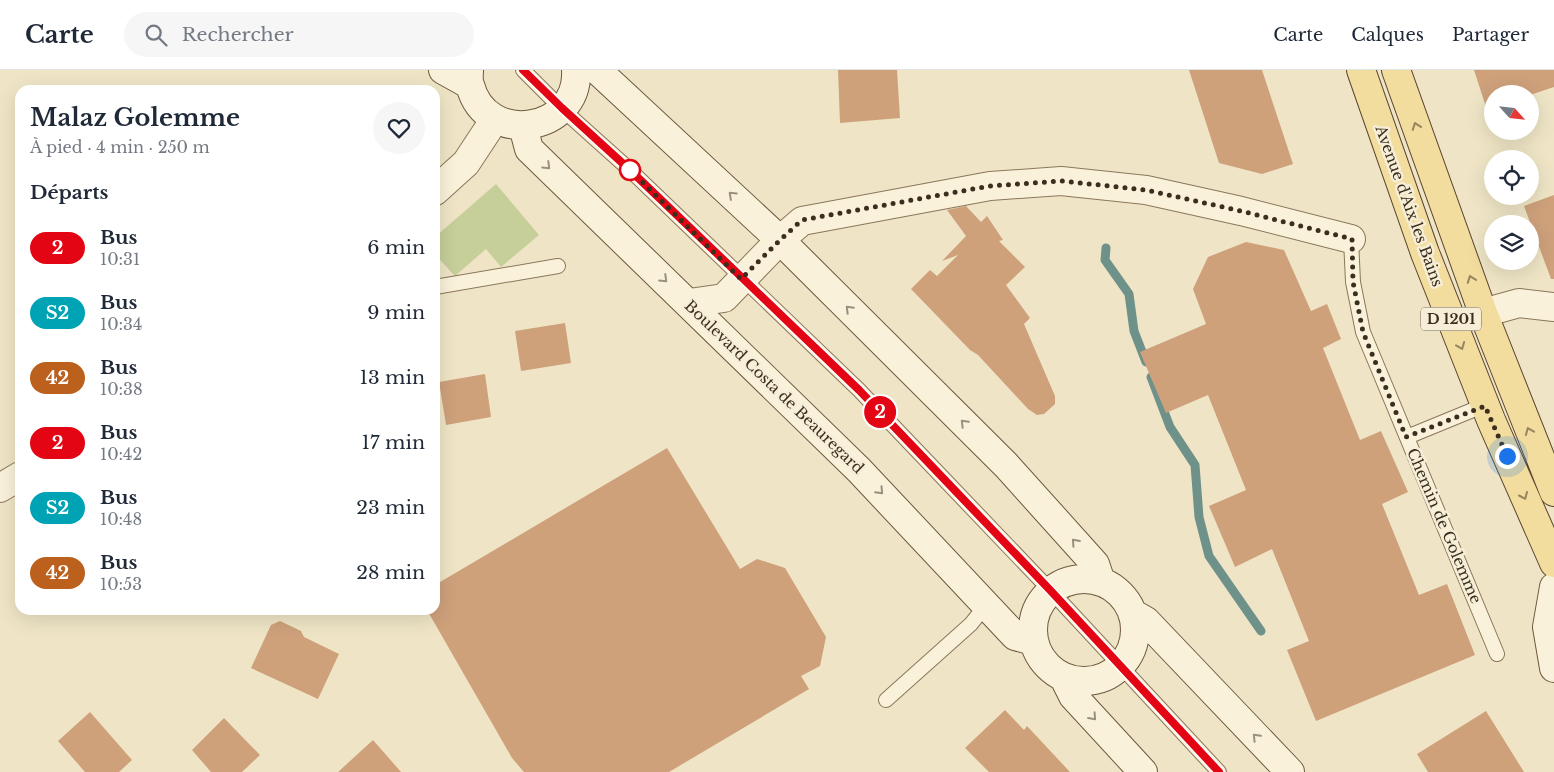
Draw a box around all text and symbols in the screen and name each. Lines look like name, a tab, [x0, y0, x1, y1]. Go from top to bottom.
search box	[124, 12, 474, 57]
text: Carte	[25, 20, 94, 49]
icon: search	[142, 21, 170, 49]
text: Rechercher	[182, 23, 294, 46]
text: Carte	[1273, 24, 1323, 46]
text: Calques	[1351, 24, 1424, 46]
text: Partager	[1452, 24, 1529, 46]
north arrow	[1484, 85, 1539, 140]
map controls	[1484, 85, 1539, 270]
button: heart	[373, 102, 425, 154]
text: Malaz Golemme	[30, 103, 240, 132]
street label: Avenue d'Aix les Bains	[1371, 122, 1448, 289]
one-way arrow	[1412, 123, 1422, 131]
text: À pied · 4 min · 250 m	[30, 137, 210, 157]
button: locate	[1484, 150, 1539, 205]
unlabelled marker	[619, 159, 641, 181]
one-way arrow	[541, 160, 550, 169]
text: Départs	[30, 181, 108, 204]
one-way arrow	[729, 192, 738, 201]
button: layers	[1484, 215, 1539, 270]
text: Bus	[100, 226, 137, 249]
text: 6 min	[367, 236, 425, 259]
text: 2	[52, 237, 63, 259]
text: 10:31	[100, 249, 140, 269]
one-way arrow	[658, 273, 667, 282]
one-way arrow	[1467, 275, 1477, 284]
text: Bus	[100, 291, 137, 314]
street label: Boulevard Costa de Beauregard	[681, 296, 868, 477]
text: 9 min	[367, 301, 425, 324]
text: S2	[46, 302, 69, 324]
one-way arrow	[846, 305, 855, 314]
road number: D 1201	[1421, 308, 1481, 330]
text: 10:34	[100, 314, 142, 334]
one-way arrow	[1455, 341, 1466, 350]
text: Bus	[100, 356, 137, 379]
text: 13 min	[359, 366, 425, 389]
text: 42	[46, 367, 69, 389]
text: 10:38	[100, 379, 143, 399]
line badge: 2	[864, 396, 896, 428]
text: 2	[874, 401, 886, 423]
one-way arrow	[961, 420, 970, 429]
text: Bus	[100, 421, 137, 444]
one-way arrow	[1525, 427, 1535, 436]
text: 17 min	[362, 431, 425, 454]
text: 2	[52, 432, 63, 454]
text: 10:42	[100, 444, 142, 464]
your location	[1495, 444, 1520, 469]
street label: Chemin de Golemme	[1403, 445, 1486, 606]
text: Bus	[100, 486, 137, 509]
one-way arrow	[874, 486, 883, 495]
one-way arrow	[1518, 491, 1529, 500]
text: 23 min	[356, 496, 425, 519]
text: S2	[46, 497, 69, 519]
text: 10:48	[100, 509, 142, 529]
one-way arrow	[1072, 538, 1081, 547]
text: Bus	[100, 551, 137, 574]
text: 28 min	[356, 561, 425, 584]
text: 42	[46, 562, 69, 584]
text: 10:53	[100, 574, 142, 594]
one-way arrow	[1087, 712, 1096, 721]
one-way arrow	[1253, 733, 1262, 742]

